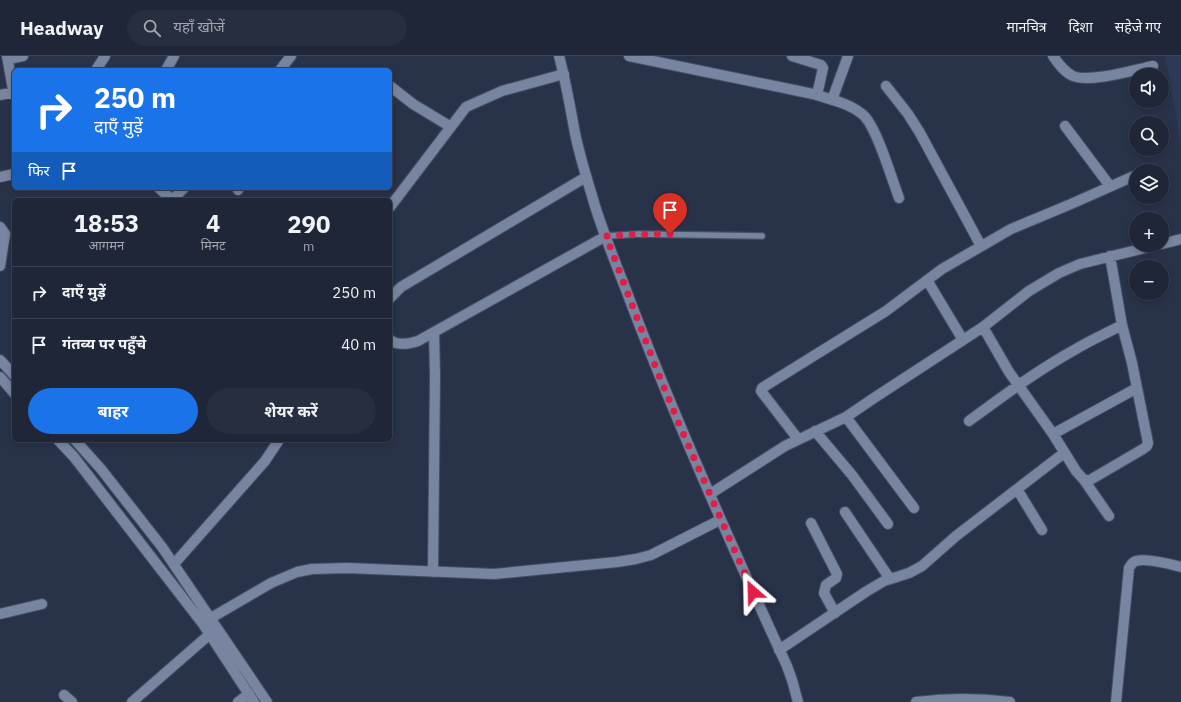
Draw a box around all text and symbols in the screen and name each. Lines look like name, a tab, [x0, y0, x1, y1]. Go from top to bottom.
search box	[127, 10, 407, 46]
text: Headway	[20, 16, 103, 40]
icon: search	[141, 17, 163, 39]
text: यहाँ खोजें	[173, 17, 225, 36]
text: मानचित्र	[1007, 18, 1047, 36]
text: दिशा	[1069, 18, 1093, 36]
text: सहेजे गए	[1115, 18, 1161, 36]
map controls	[1129, 68, 1169, 300]
button: sound	[1129, 68, 1169, 108]
text: 250 m	[94, 79, 176, 116]
icon: right	[28, 84, 80, 136]
text: दाएँ मुड़ें	[94, 115, 143, 138]
button: search	[1129, 116, 1169, 156]
icon: arrive	[58, 160, 80, 182]
text: फिर	[28, 161, 50, 180]
button: layers	[1129, 164, 1169, 204]
pin	[653, 193, 687, 234]
icon: arrive	[659, 199, 681, 221]
text: 18:53	[74, 207, 139, 239]
text: 4	[206, 207, 220, 239]
text: 290	[287, 208, 330, 240]
button: +	[1129, 212, 1169, 252]
text: आगमन	[89, 237, 124, 254]
text: मिनट	[201, 237, 226, 254]
text: m	[303, 238, 314, 255]
button: −	[1129, 260, 1169, 300]
icon: right	[28, 282, 50, 304]
text: दाएँ मुड़ें	[62, 282, 106, 301]
text: 250 m	[332, 283, 376, 302]
icon: arrive	[28, 334, 50, 356]
text: गंतव्य पर पहुँचे	[62, 334, 146, 353]
text: 40 m	[341, 335, 376, 354]
button: बाहर	[28, 388, 198, 434]
button: शेयर करें	[206, 388, 376, 434]
position arrow	[732, 571, 774, 613]

